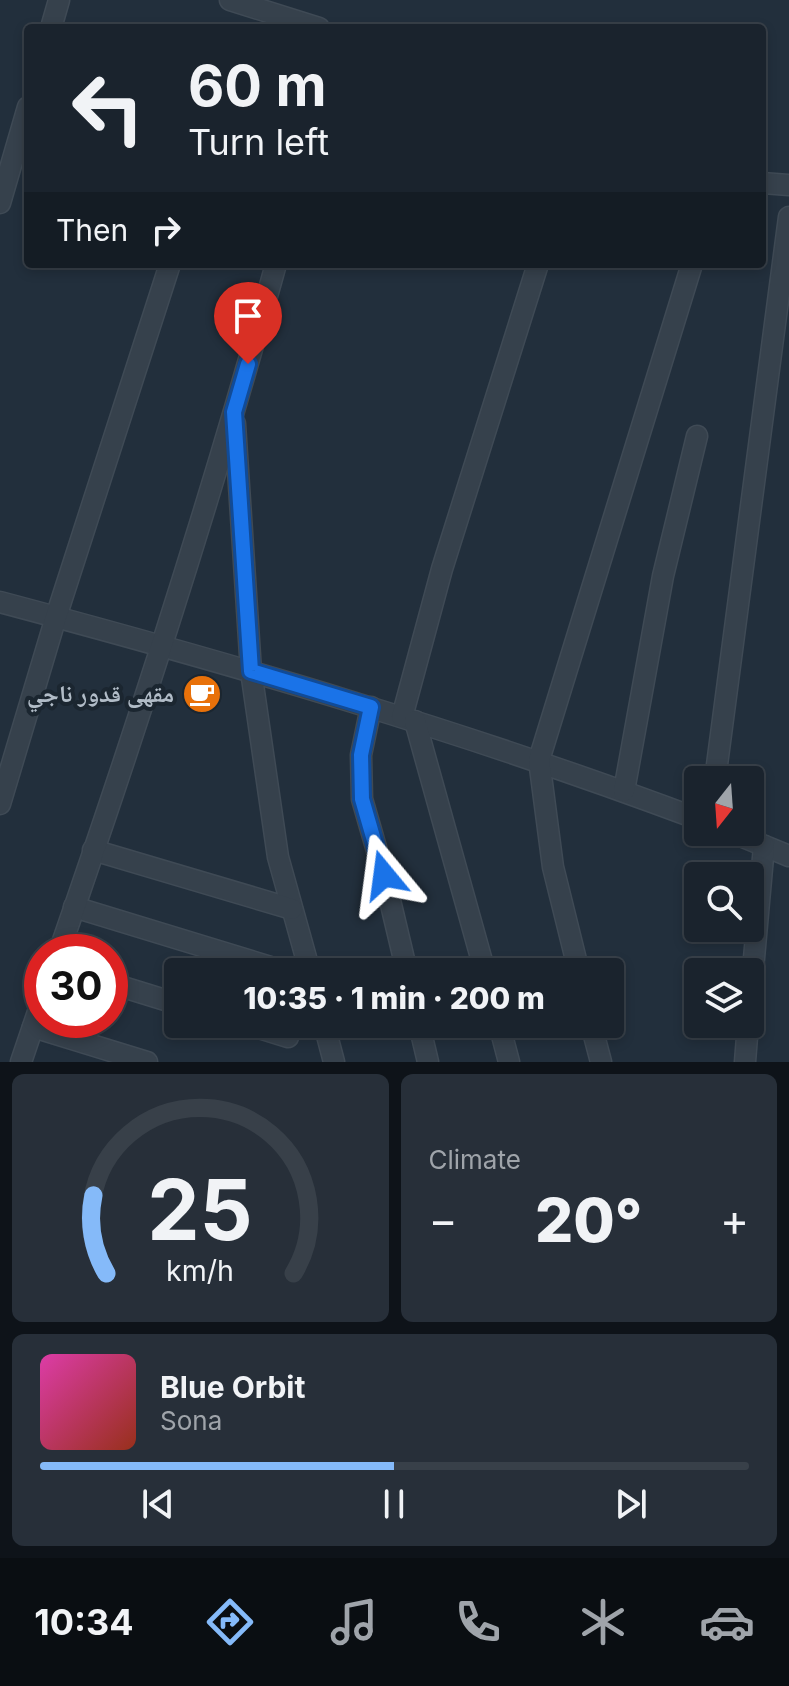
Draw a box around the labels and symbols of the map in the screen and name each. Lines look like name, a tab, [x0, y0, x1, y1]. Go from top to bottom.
pin	[214, 282, 282, 364]
cafe icon: مقهى قدور ناجي	[181, 673, 223, 715]
place label: مقهى قدور ناجي	[27, 679, 174, 713]
north arrow	[684, 766, 764, 846]
position arrow	[342, 833, 426, 917]
speed limit sign: 30	[24, 934, 128, 1038]

